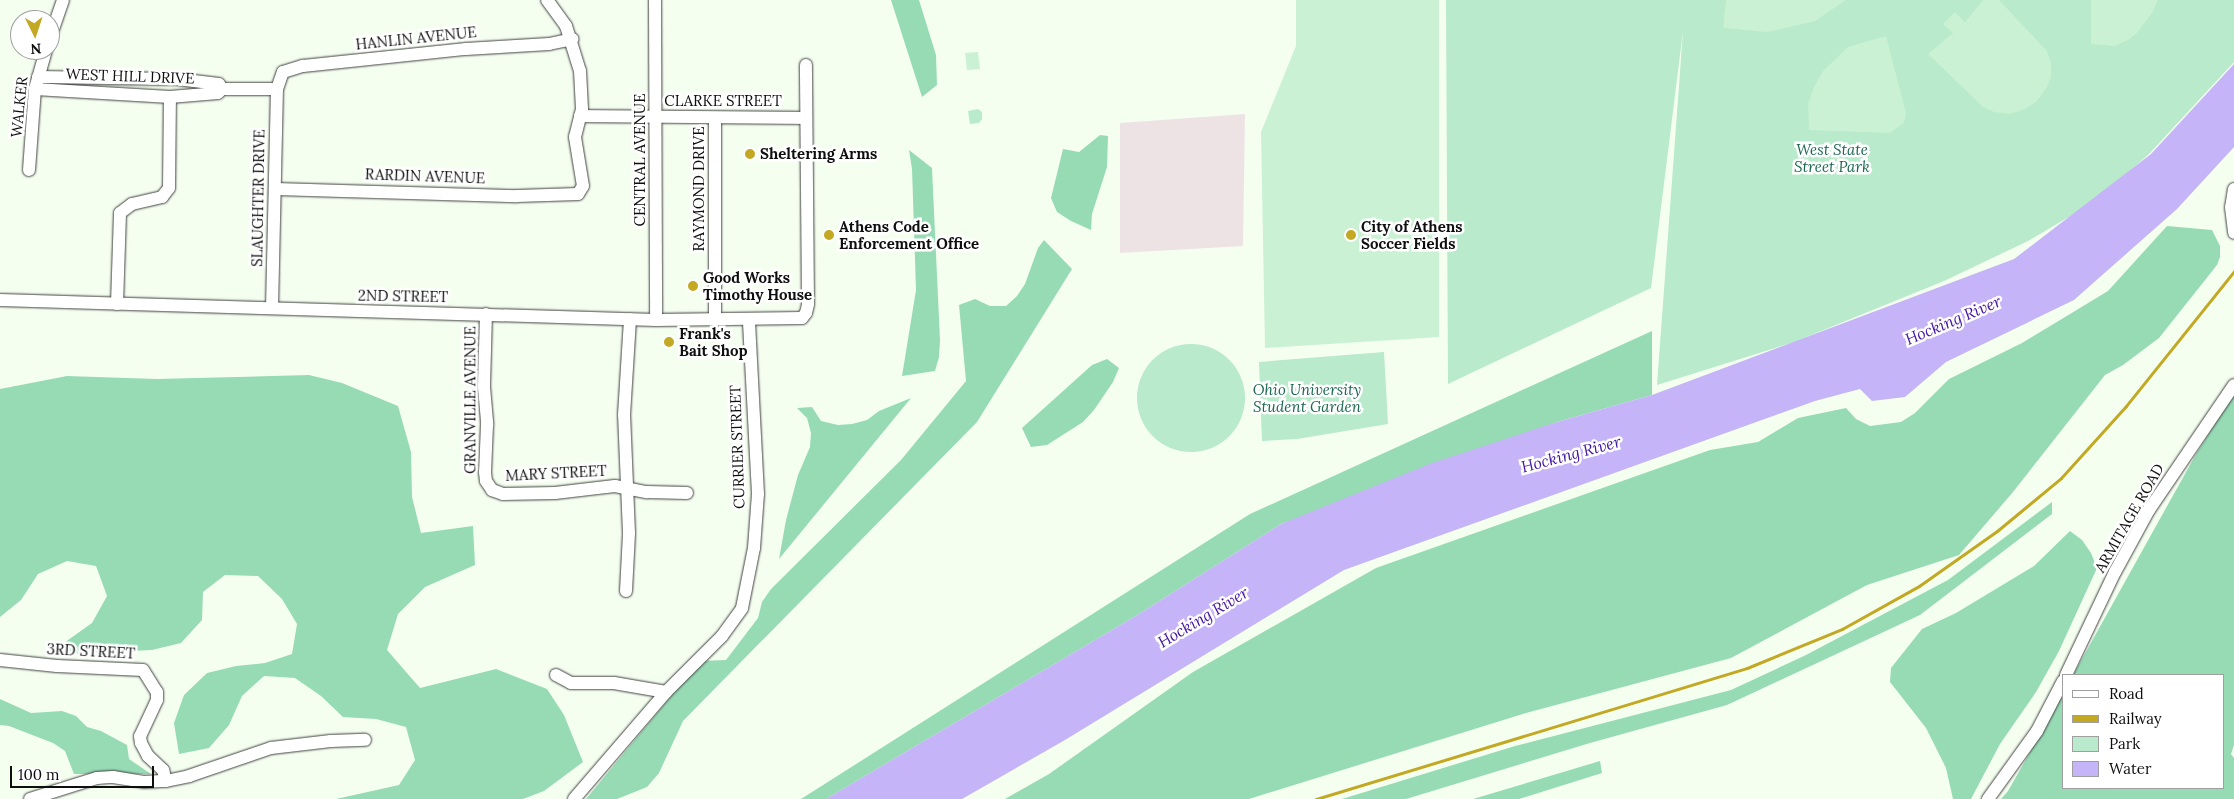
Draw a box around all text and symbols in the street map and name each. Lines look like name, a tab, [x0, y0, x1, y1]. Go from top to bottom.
north arrow	[10, 10, 60, 60]
street label: HANLIN AVENUE	[355, 23, 477, 53]
text: N	[30, 40, 42, 58]
street label: WEST HILL DRIVE	[65, 65, 195, 87]
street label: WALKER	[7, 76, 31, 138]
street label: CLARKE STREET	[664, 92, 782, 110]
street label: CENTRAL AVENUE	[631, 94, 649, 226]
street label: RAYMOND DRIVE	[690, 126, 708, 252]
street label: SLAUGHTER DRIVE	[248, 129, 268, 267]
park label: West State Street Park	[1794, 140, 1870, 175]
place label: Sheltering Arms	[760, 145, 877, 163]
marker: Sheltering Arms	[744, 148, 756, 160]
street label: RARDIN AVENUE	[365, 165, 485, 187]
place label: Athens Code Enforcement Office	[839, 217, 979, 252]
place label: City of Athens Soccer Fields	[1361, 217, 1463, 252]
marker: Athens Code Enforcement Office	[823, 229, 835, 241]
marker: City of Athens Soccer Fields	[1345, 229, 1357, 241]
place label: Good Works Timothy House	[703, 268, 812, 303]
marker: Good Works Timothy House	[687, 280, 699, 292]
street label: 2ND STREET	[358, 286, 448, 306]
water label: Hocking River	[1902, 291, 2004, 349]
place label: Frank's Bait Shop	[679, 324, 747, 359]
street label: GRANVILLE AVENUE	[461, 326, 479, 474]
marker: Frank's Bait Shop	[663, 336, 675, 348]
park label: Ohio University Student Garden	[1253, 380, 1361, 415]
street label: CURRIER STREET	[726, 385, 748, 509]
water label: Hocking River	[1519, 431, 1623, 477]
street label: ARMITAGE ROAD	[2091, 460, 2167, 576]
street label: MARY STREET	[505, 461, 607, 485]
water label: Hocking River	[1154, 582, 1252, 652]
street label: 3RD STREET	[46, 640, 136, 662]
legend	[2062, 674, 2224, 789]
text: Road	[2109, 684, 2144, 703]
text: Railway	[2109, 709, 2162, 728]
text: Park	[2109, 734, 2140, 753]
scale bar	[12, 756, 156, 788]
text: Water	[2109, 759, 2151, 778]
text: 100 m	[18, 765, 59, 784]

